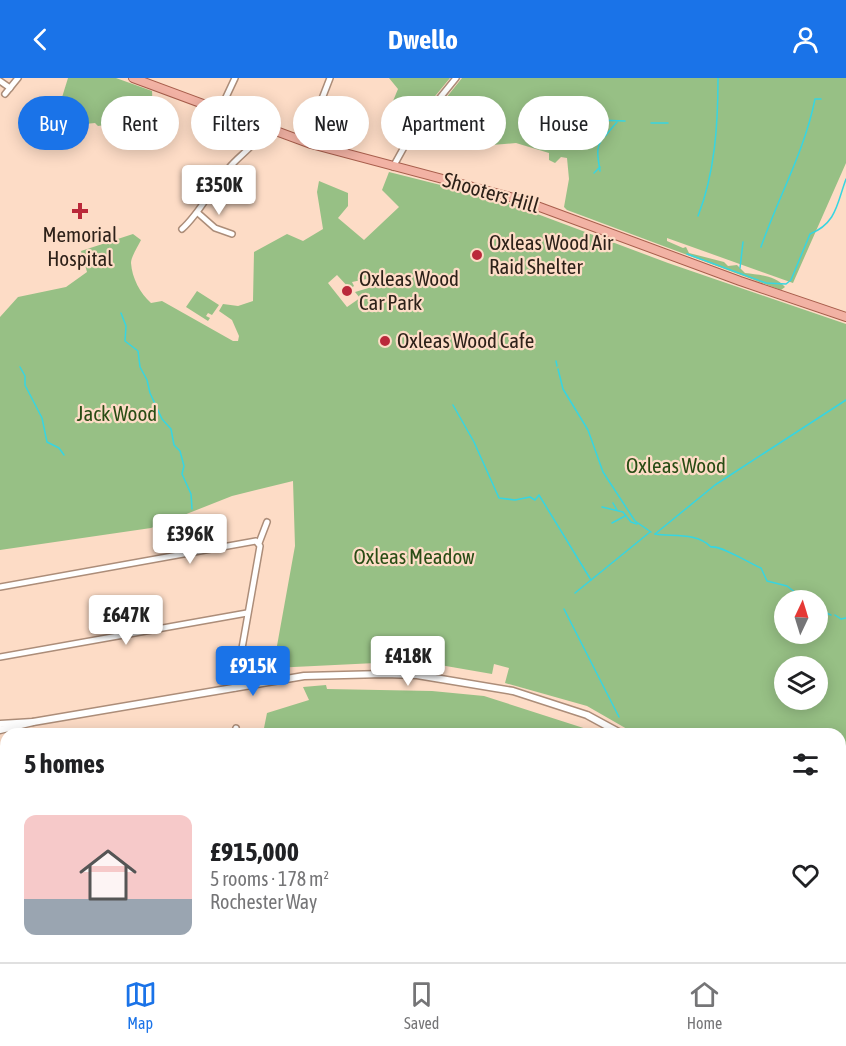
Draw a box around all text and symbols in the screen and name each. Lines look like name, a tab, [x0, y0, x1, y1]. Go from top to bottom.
icon: back	[24, 23, 57, 56]
icon: person	[789, 23, 822, 56]
text: Dwello	[388, 24, 458, 55]
chip: Buy	[18, 96, 89, 150]
chip: Rent	[101, 96, 179, 150]
chip: Filters	[191, 96, 281, 150]
chip: New	[293, 96, 369, 150]
chip: Apartment	[381, 96, 506, 150]
chip: House	[518, 96, 609, 150]
pin: £350K	[177, 165, 261, 216]
street label: Shooters Hill	[440, 167, 542, 217]
text: £350K	[196, 173, 242, 196]
marker: Memorial Hospital	[71, 202, 89, 220]
place label: Memorial Hospital	[43, 222, 118, 270]
place label: Oxleas Wood Air Raid Shelter	[489, 230, 614, 278]
marker: Oxleas Wood Air Raid Shelter	[470, 248, 484, 262]
place label: Oxleas Wood Car Park	[359, 266, 459, 314]
marker: Oxleas Wood Car Park	[340, 284, 354, 298]
place label: Oxleas Wood Cafe	[397, 328, 534, 352]
marker: Oxleas Wood Cafe	[378, 334, 392, 348]
park label: Jack Wood	[77, 401, 157, 425]
park label: Oxleas Wood	[626, 453, 726, 477]
pin: £396K	[148, 514, 232, 565]
text: £396K	[167, 522, 213, 545]
park label: Oxleas Meadow	[353, 544, 475, 568]
north arrow	[774, 590, 828, 644]
map controls	[774, 590, 828, 710]
pin: £647K	[84, 595, 168, 646]
text: £647K	[103, 603, 149, 626]
pin: £418K	[366, 636, 450, 687]
text: £418K	[385, 644, 431, 667]
pin: £915K	[211, 646, 295, 697]
text: £915K	[230, 654, 276, 677]
button: layers	[774, 656, 828, 710]
icon: filters	[789, 748, 822, 781]
text: 5 homes	[24, 749, 104, 779]
text: £915,000	[210, 837, 299, 867]
icon: home	[72, 839, 144, 911]
icon: heart	[789, 859, 822, 892]
text: 5 rooms · 178 m²	[210, 867, 329, 890]
text: Rochester Way	[210, 890, 317, 913]
tab: Map	[124, 978, 157, 1032]
tab: Saved	[404, 978, 439, 1032]
tab: Home	[687, 978, 722, 1032]

